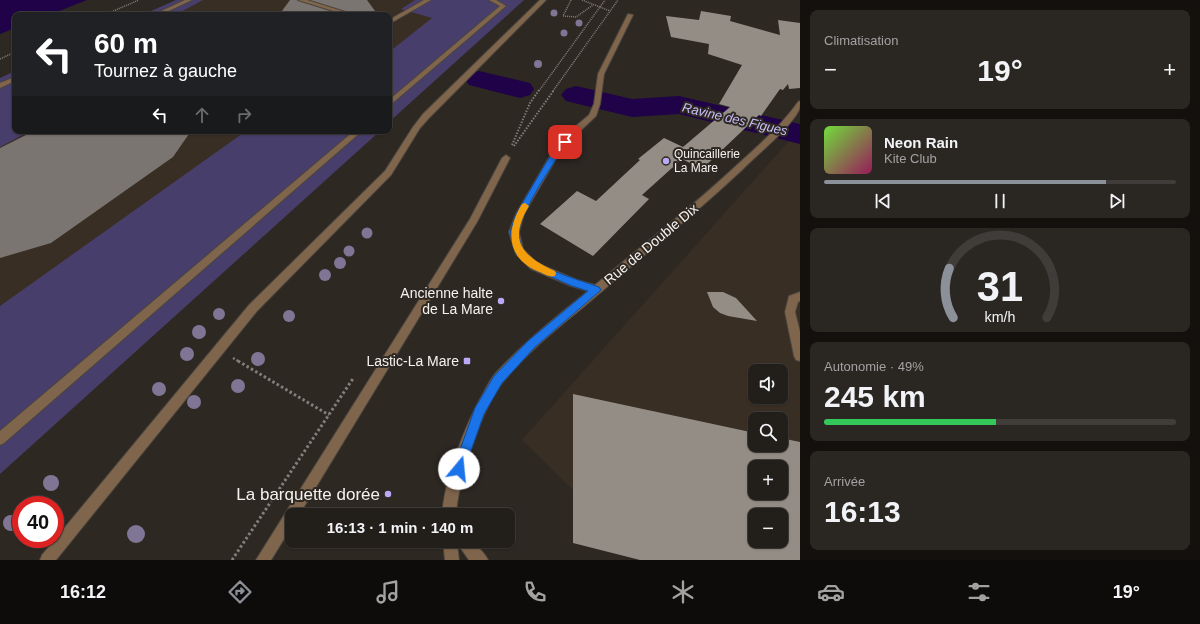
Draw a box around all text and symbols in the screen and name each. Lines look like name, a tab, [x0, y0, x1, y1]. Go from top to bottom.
icon: left	[28, 28, 80, 80]
text: 60 m	[94, 28, 158, 59]
text: Climatisation	[824, 33, 898, 48]
text: 19°	[977, 54, 1023, 87]
text: −	[824, 57, 837, 82]
text: +	[1163, 57, 1176, 82]
text: Tournez à gauche	[94, 61, 237, 81]
water label: Ravine des Figues	[681, 100, 790, 139]
icon: left	[149, 104, 171, 126]
icon: ahead	[191, 104, 213, 126]
icon: right	[233, 104, 255, 126]
pin	[548, 125, 582, 159]
icon: arrive	[554, 131, 576, 153]
text: Neon Rain	[884, 134, 958, 151]
place label: Quincaillerie La Mare	[674, 147, 740, 175]
text: Kite Club	[884, 151, 937, 166]
marker: Quincaillerie La Mare	[661, 156, 671, 166]
icon: previous	[872, 190, 894, 212]
icon: pause	[989, 190, 1011, 212]
icon: next	[1106, 190, 1128, 212]
street label: Rue de Double Dix	[601, 200, 701, 288]
text: 31	[977, 263, 1023, 310]
place label: Ancienne halte de La Mare	[400, 285, 493, 317]
marker: Ancienne halte de La Mare	[496, 296, 506, 306]
text: km/h	[985, 309, 1016, 325]
place label: Lastic-La Mare	[366, 353, 459, 369]
marker: Lastic-La Mare	[462, 356, 472, 366]
text: Autonomie · 49%	[824, 359, 924, 374]
map controls	[748, 364, 788, 548]
button: sound	[748, 364, 788, 404]
text: 245 km	[824, 380, 926, 413]
button: search	[748, 412, 788, 452]
position arrow	[438, 448, 480, 490]
button: +	[748, 460, 788, 500]
text: Arrivée	[824, 474, 865, 489]
place label: La barquette dorée	[236, 485, 380, 504]
marker: La barquette dorée	[383, 489, 393, 499]
text: 16:13	[824, 495, 901, 528]
speed limit sign: 40	[12, 496, 64, 548]
button: −	[748, 508, 788, 548]
text: 16:13 · 1 min · 140 m	[327, 519, 473, 536]
icon: directions	[226, 578, 254, 606]
icon: music	[374, 578, 402, 606]
icon: phone	[521, 578, 549, 606]
icon: climate	[669, 578, 697, 606]
icon: car	[817, 578, 845, 606]
icon: filters	[965, 578, 993, 606]
text: 16:12	[60, 582, 106, 602]
text: 19°	[1113, 582, 1140, 602]

